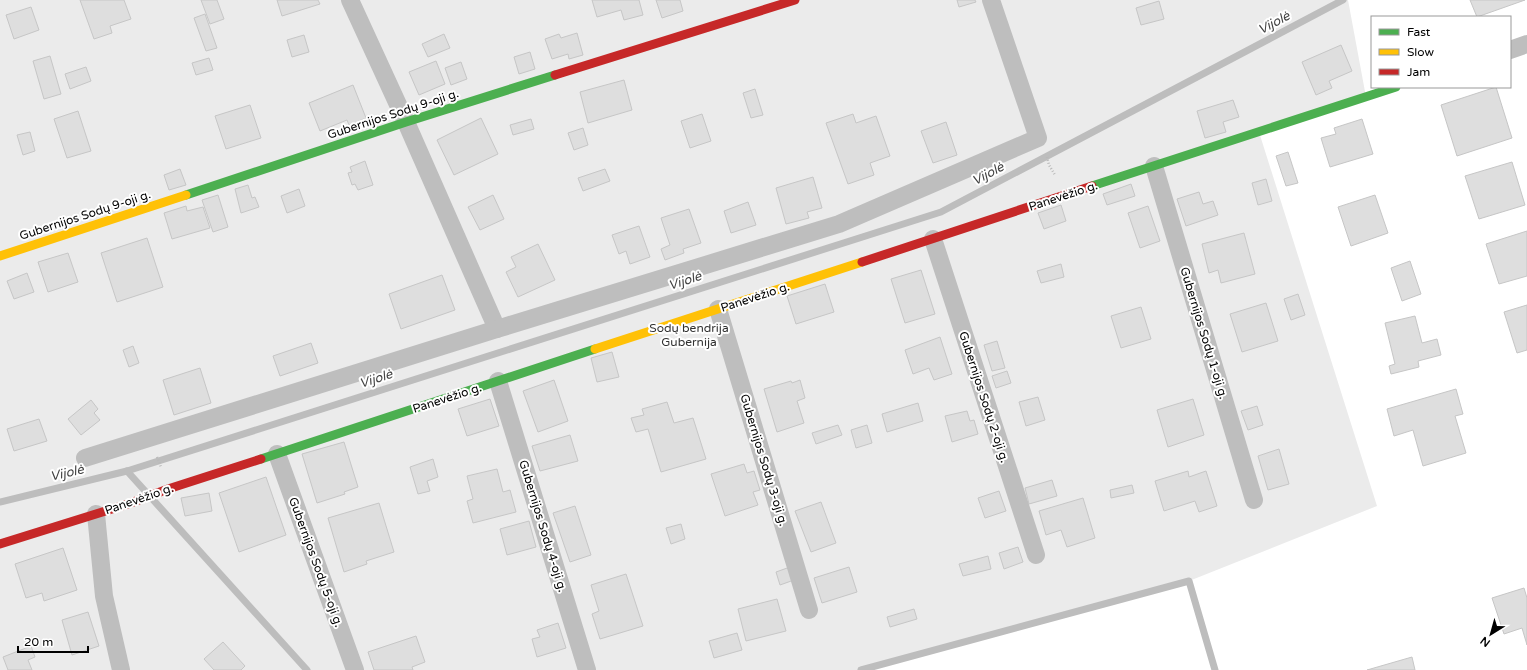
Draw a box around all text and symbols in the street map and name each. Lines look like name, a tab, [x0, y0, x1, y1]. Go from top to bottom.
water label: Vijolė	[1255, 8, 1293, 38]
legend	[1371, 16, 1511, 88]
text: Fast	[1407, 25, 1431, 39]
text: Slow	[1407, 45, 1434, 59]
text: Jam	[1407, 65, 1430, 79]
street label: Gubernijos Sodų 9-oji g.	[326, 86, 460, 142]
water label: Vijolė	[969, 159, 1007, 189]
street label: Panevėžio g.	[1027, 178, 1099, 214]
street label: Gubernijos Sodų 9-oji g.	[18, 187, 152, 243]
street label: Gubernijos Sodų 1-oji g.	[1177, 265, 1231, 401]
water label: Vijolė	[666, 268, 704, 294]
street label: Panevėžio g.	[719, 279, 791, 315]
park label: Sodų bendrija Gubernija	[649, 321, 729, 349]
street label: Gubernijos Sodų 2-oji g.	[956, 330, 1012, 464]
water label: Vijolė	[357, 366, 395, 392]
street label: Panevėžio g.	[411, 380, 483, 416]
street label: Gubernijos Sodų 3-oji g.	[737, 392, 791, 528]
street label: Gubernijos Sodų 4-oji g.	[516, 458, 570, 594]
water label: Vijolė	[49, 461, 86, 485]
street label: Panevėžio g.	[103, 481, 175, 517]
street label: Gubernijos Sodų 5-oji g.	[286, 495, 346, 629]
north arrow	[1471, 614, 1511, 654]
scale bar	[18, 628, 88, 654]
text: N	[1478, 634, 1493, 649]
text: 20 m	[24, 635, 53, 649]

